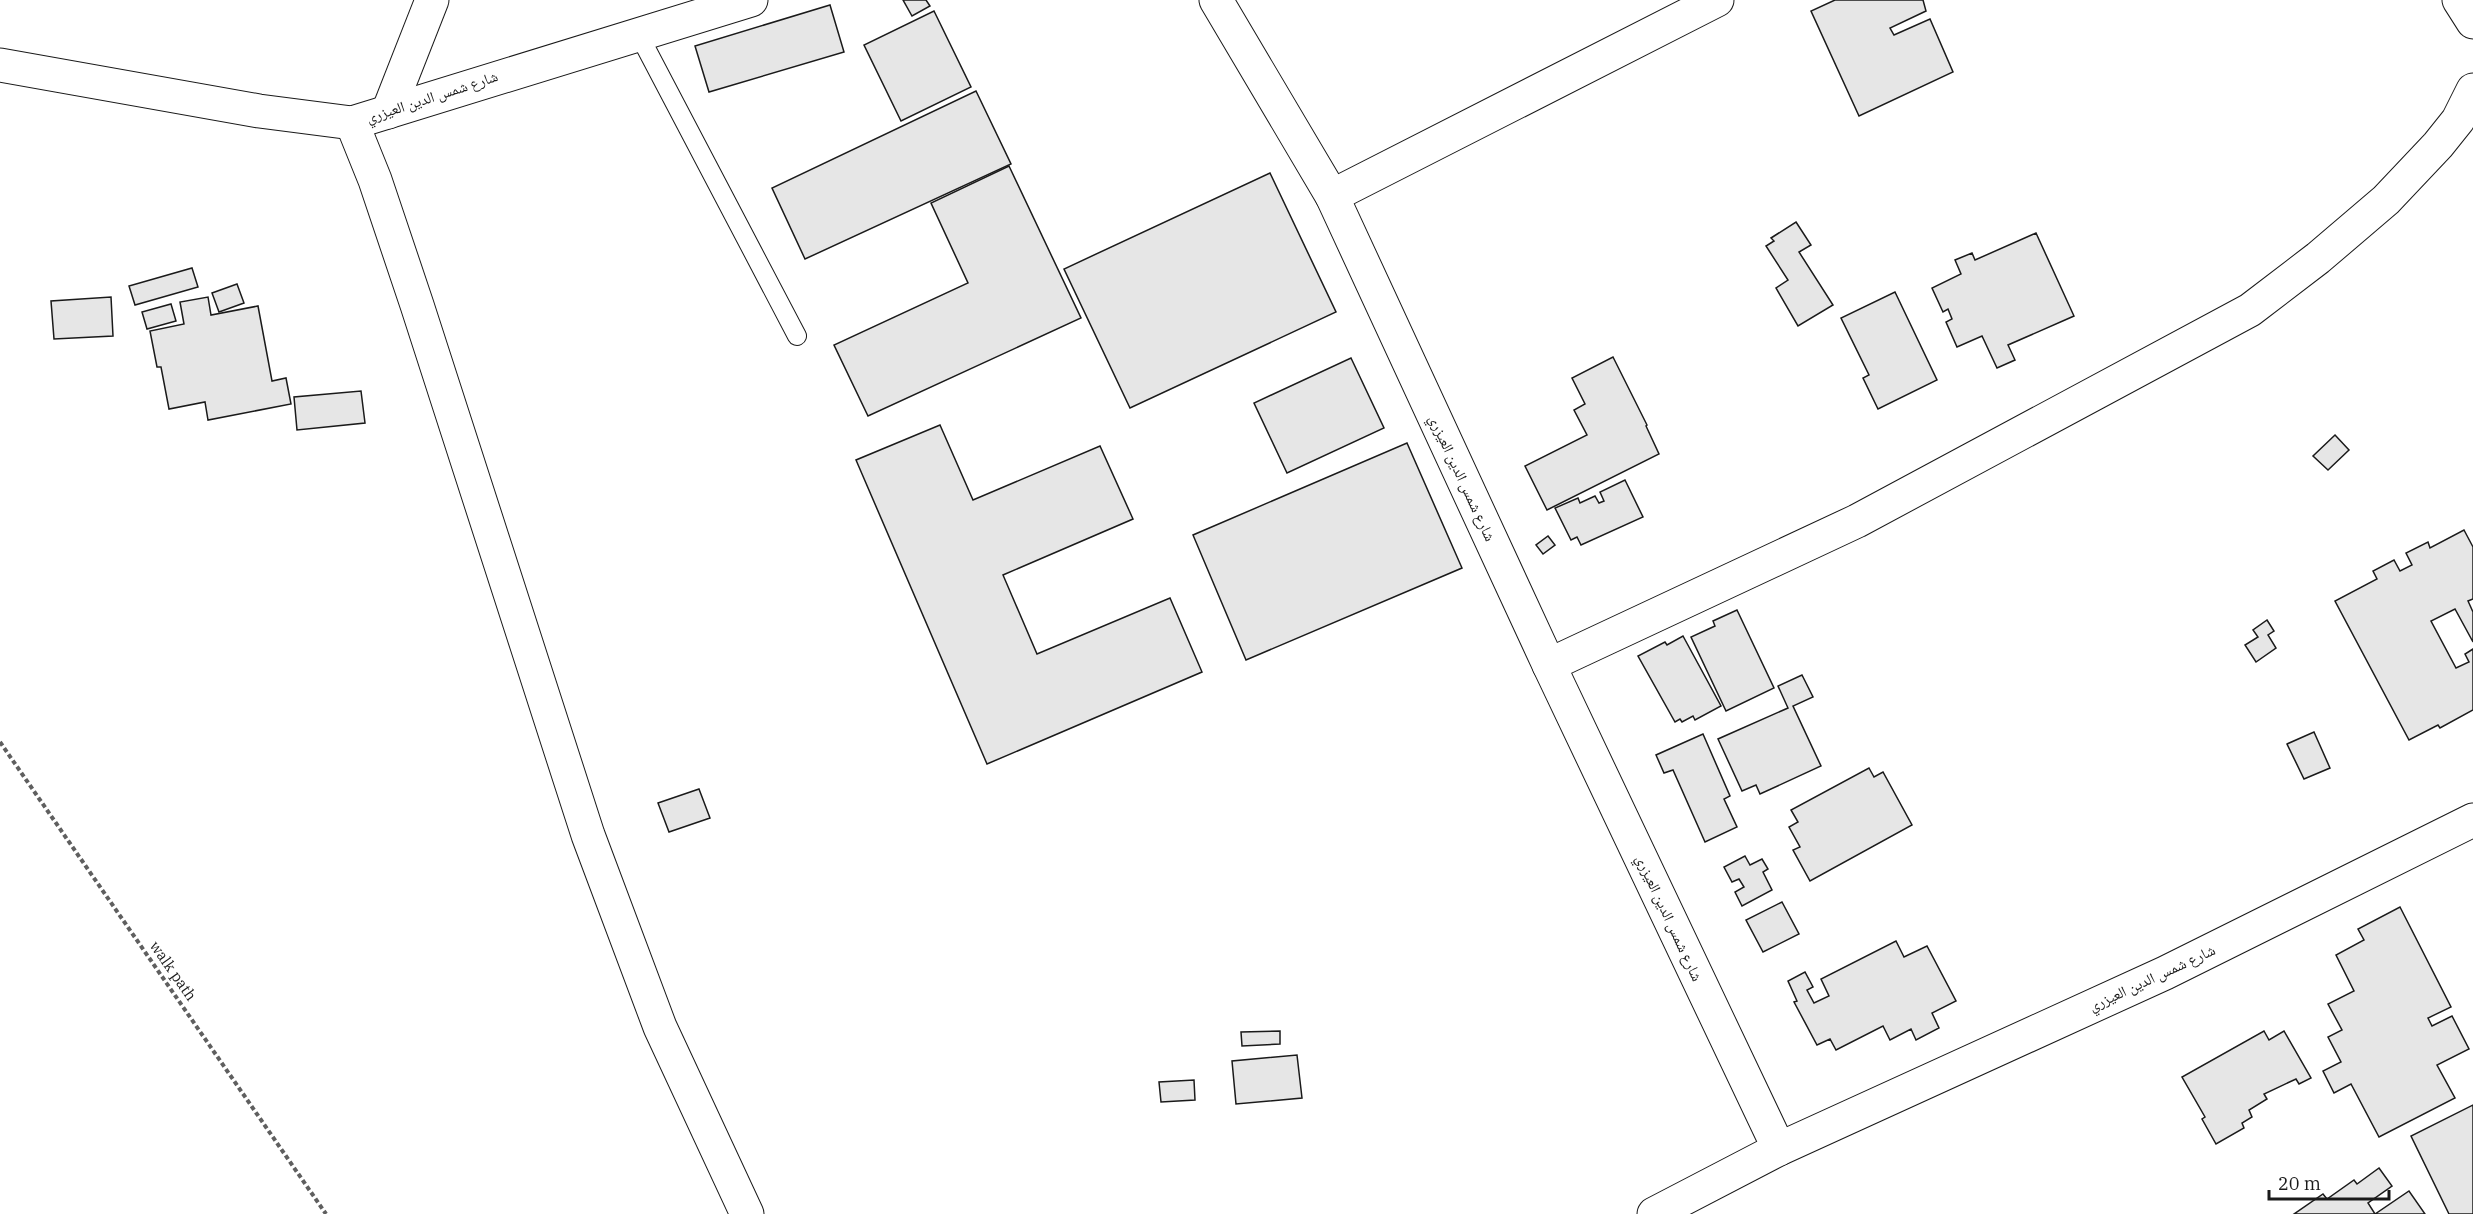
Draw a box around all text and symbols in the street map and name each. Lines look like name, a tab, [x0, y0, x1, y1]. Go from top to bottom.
street label: شارع شمس الدين العيزري	[364, 66, 501, 129]
street label: شارع شمس الدين العيزري	[1422, 411, 1500, 545]
street label: شارع شمس الدين العيزري	[1629, 851, 1707, 985]
street label: walk path	[146, 937, 201, 1004]
street label: شارع شمس الدين العيزري	[2085, 940, 2219, 1018]
scale bar	[2269, 1163, 2389, 1201]
text: 20 m	[2278, 1172, 2321, 1195]

